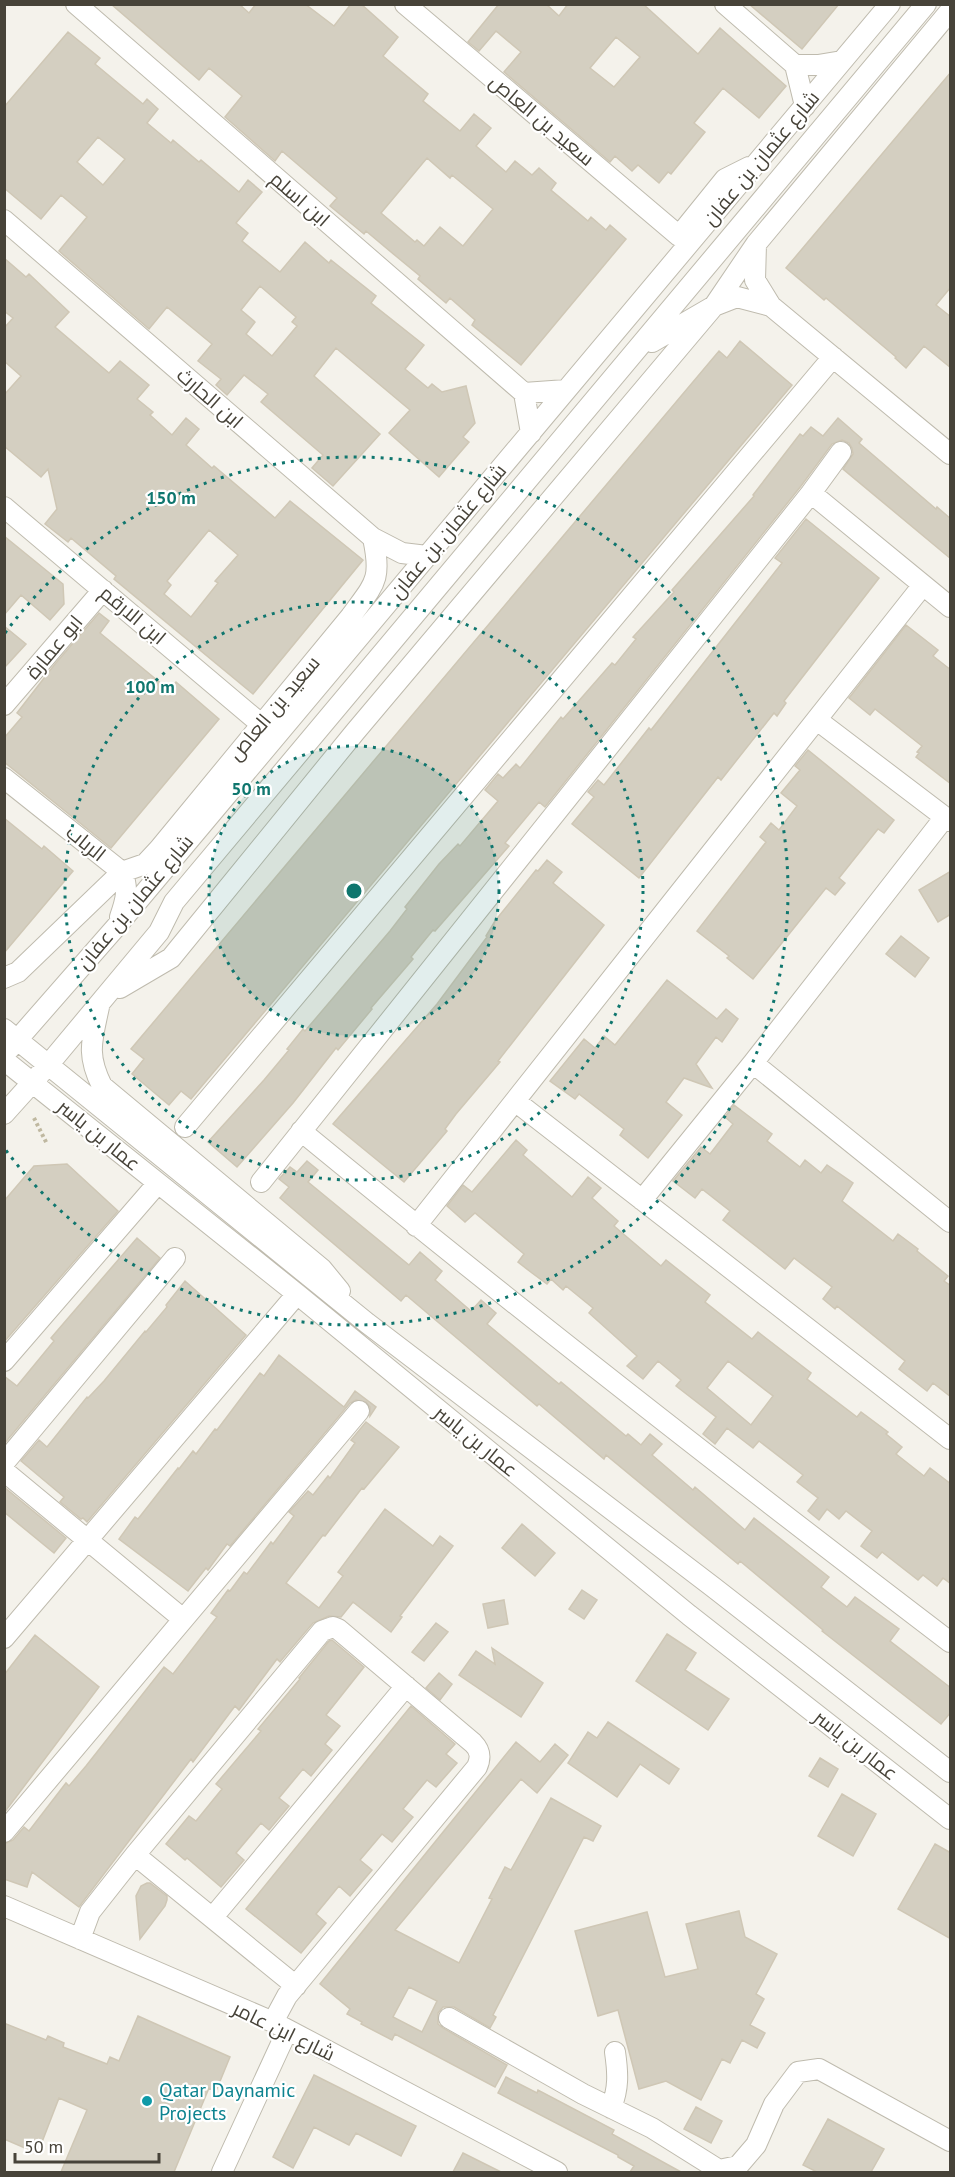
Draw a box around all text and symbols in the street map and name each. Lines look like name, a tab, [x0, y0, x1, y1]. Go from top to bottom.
street label: سعيد بن العاص	[484, 69, 600, 171]
street label: شارع عثمان بن عفان	[697, 85, 826, 231]
street label: ابن اسلم	[264, 166, 335, 233]
street label: ابن الحارث	[171, 362, 249, 434]
street label: شارع عثمان بن عفان	[384, 458, 513, 604]
text: 150 m	[146, 486, 196, 509]
street label: ابن الارقم	[94, 580, 172, 651]
street label: ابو عمارة	[20, 610, 88, 684]
street label: سعيد بن العاص	[223, 650, 325, 766]
text: 100 m	[125, 675, 175, 698]
text: 50 m	[231, 777, 271, 800]
street label: الرباب	[61, 819, 111, 867]
street label: شارع عثمان بن عفان	[71, 829, 200, 975]
centre of rings	[344, 881, 364, 901]
street label: عمار بن ياسر	[51, 1093, 146, 1177]
street label: عمار بن ياسر	[428, 1399, 523, 1483]
street label: عمار بن ياسر	[808, 1703, 903, 1786]
street label: شارع ابن عامر	[227, 1995, 339, 2068]
place label: Qatar Daynamic Projects	[159, 2077, 295, 2126]
marker: Qatar Daynamic Projects	[140, 2094, 154, 2108]
scale bar	[15, 2126, 159, 2164]
text: 50 m	[24, 2135, 63, 2158]

